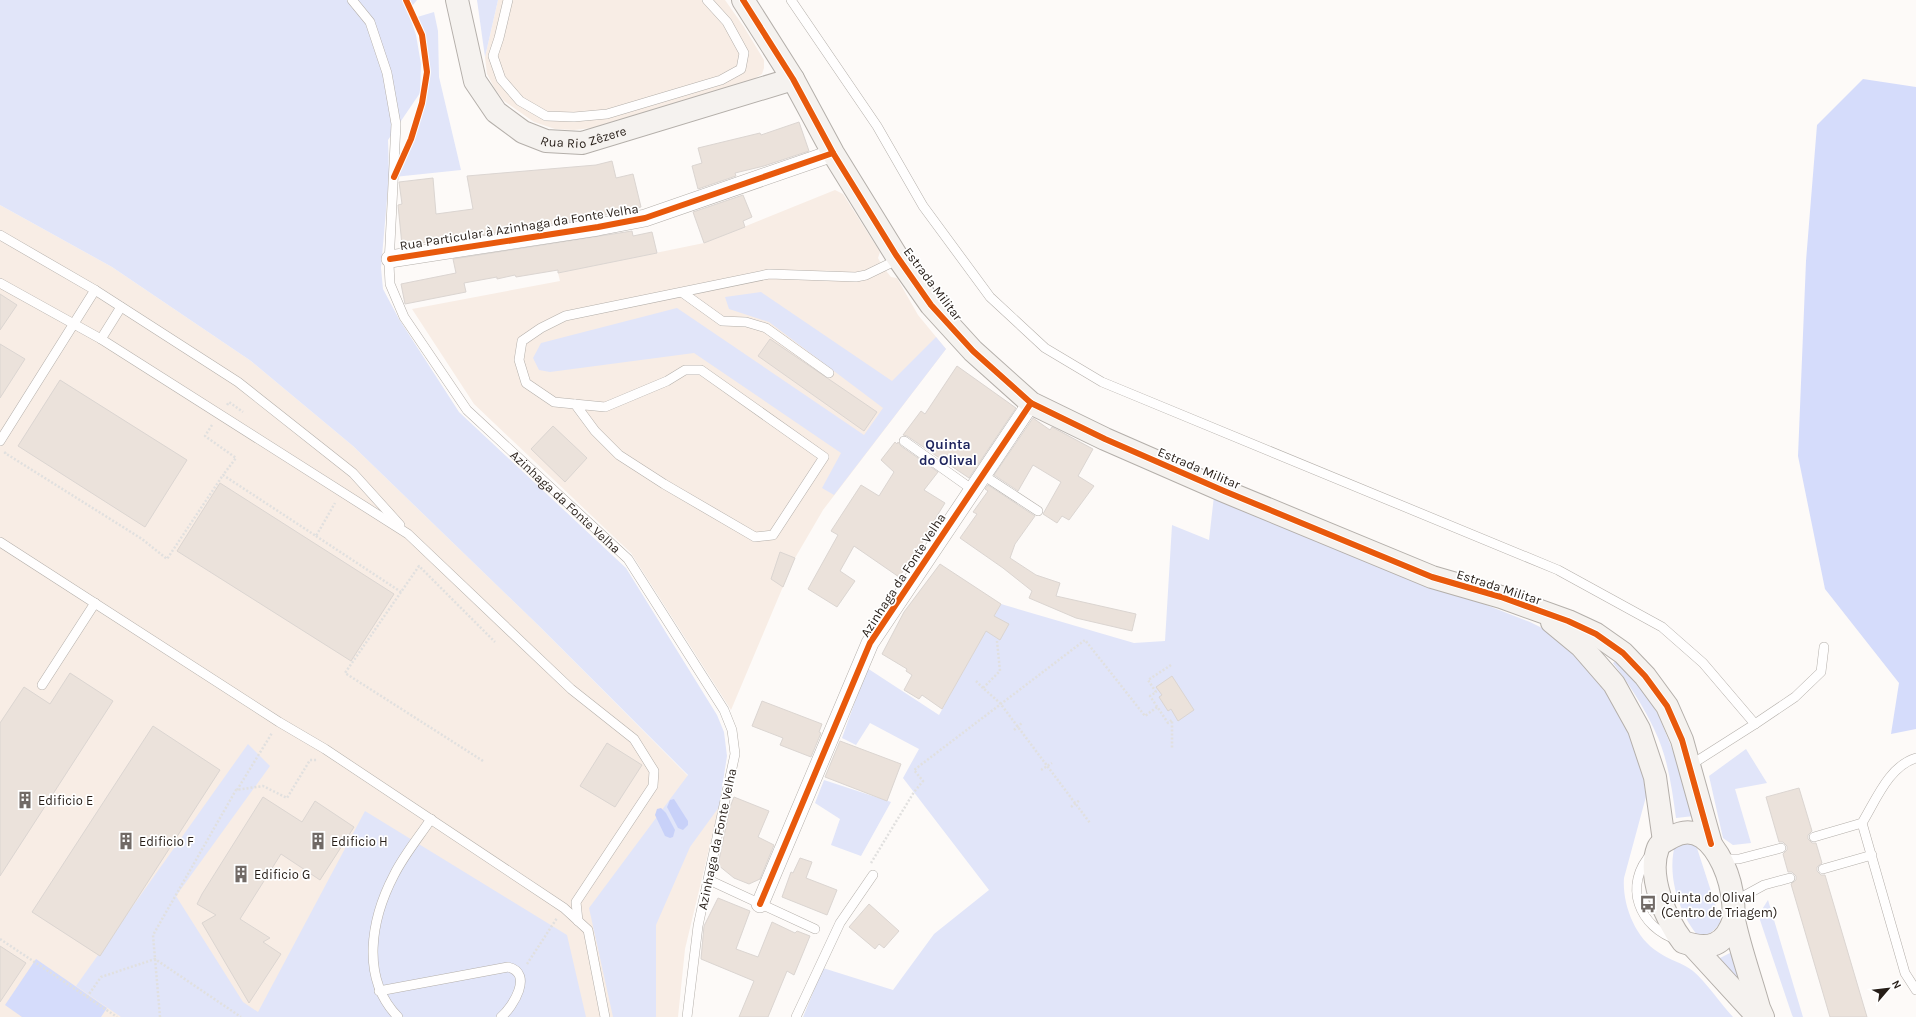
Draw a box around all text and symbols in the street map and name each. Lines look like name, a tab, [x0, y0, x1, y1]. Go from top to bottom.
street label: Rua Rio Zêzere	[539, 122, 628, 151]
street label: Rua Particular à Azinhaga da Fonte Velha	[399, 201, 639, 253]
street label: Estrada Militar	[901, 244, 966, 324]
district label: Quinta do Olival	[919, 436, 977, 469]
street label: Estrada Militar	[1156, 444, 1243, 492]
street label: Azinhaga da Fonte Velha	[508, 447, 624, 556]
street label: Azinhaga da Fonte Velha	[857, 510, 949, 640]
street label: Estrada Militar	[1455, 566, 1543, 608]
street label: Azinhaga da Fonte Velha	[695, 767, 739, 911]
building icon: Edificio E	[15, 790, 35, 810]
place label: Edificio E	[38, 793, 93, 808]
building icon: Edificio F	[116, 831, 136, 851]
building icon: Edificio H	[308, 831, 328, 851]
place label: Edificio F	[139, 834, 194, 849]
place label: Edificio H	[331, 834, 388, 849]
building icon: Edificio G	[231, 864, 251, 884]
place label: Edificio G	[254, 867, 310, 882]
place label: Quinta do Olival (Centro de Triagem)	[1661, 890, 1777, 920]
bus stop icon: Quinta do Olival (Centro de Triagem)	[1638, 894, 1658, 914]
north arrow	[1868, 969, 1908, 1009]
text: N	[1889, 978, 1904, 991]

